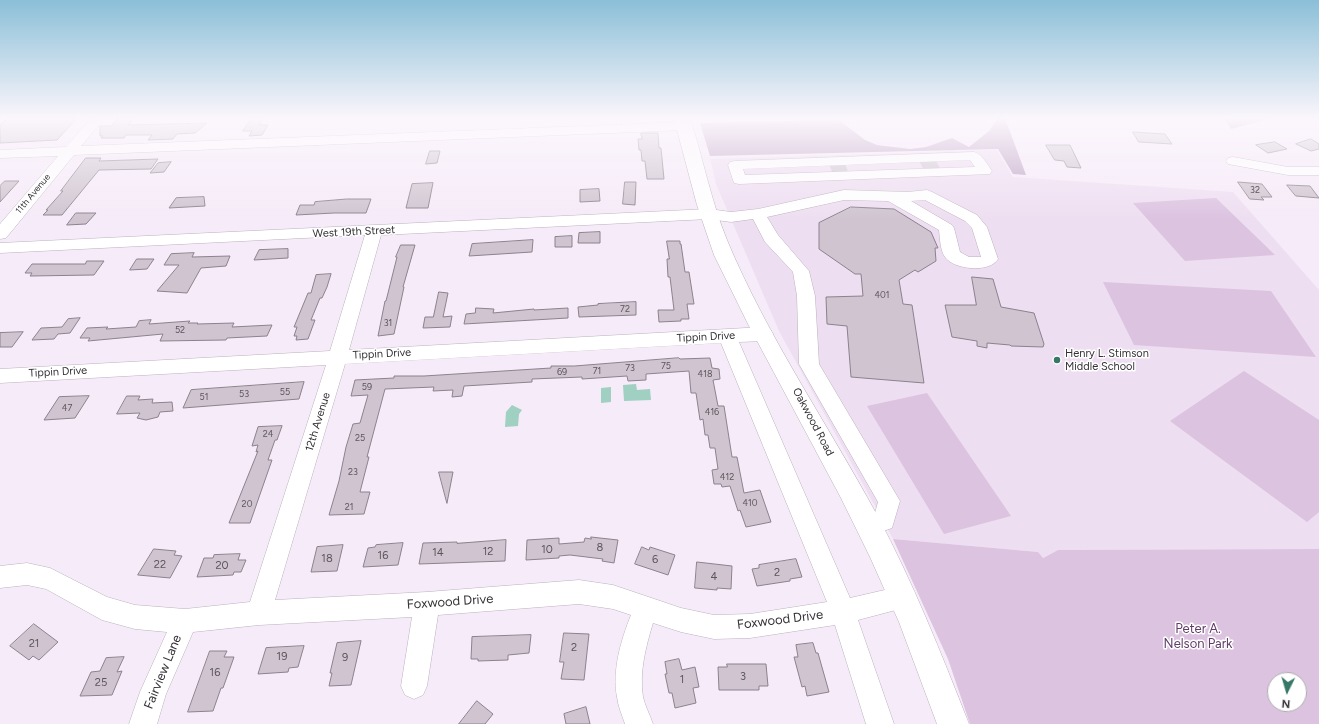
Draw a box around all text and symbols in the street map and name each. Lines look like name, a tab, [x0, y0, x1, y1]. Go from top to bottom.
street label: 11th Avenue	[13, 172, 53, 216]
house number: 32	[1250, 185, 1260, 195]
street label: West 19th Street	[312, 223, 396, 241]
house number: 401	[874, 290, 890, 300]
house number: 72	[620, 304, 630, 314]
house number: 31	[384, 318, 392, 328]
house number: 52	[175, 325, 185, 335]
street label: Tippin Drive	[676, 329, 736, 345]
street label: Tippin Drive	[352, 346, 412, 362]
place label: Henry L. Stimson Middle School	[1065, 347, 1149, 373]
marker: Henry L. Stimson Middle School	[1052, 355, 1062, 365]
house number: 75	[661, 361, 671, 371]
house number: 73	[625, 363, 635, 373]
street label: Tippin Drive	[28, 364, 88, 380]
house number: 71	[593, 366, 601, 376]
house number: 69	[557, 367, 567, 377]
house number: 418	[698, 369, 712, 379]
house number: 59	[362, 382, 372, 392]
street label: Oakwood Road	[790, 386, 836, 458]
house number: 55	[280, 387, 290, 397]
house number: 53	[239, 389, 249, 399]
street label: 12th Avenue	[303, 391, 333, 453]
house number: 51	[200, 392, 208, 402]
house number: 47	[62, 403, 72, 413]
house number: 416	[705, 407, 719, 417]
house number: 24	[263, 429, 273, 439]
house number: 25	[355, 433, 365, 443]
house number: 23	[348, 467, 358, 477]
house number: 412	[720, 472, 734, 482]
house number: 410	[742, 498, 758, 508]
house number: 20	[242, 499, 252, 509]
house number: 21	[345, 502, 353, 512]
house number: 8	[597, 541, 603, 555]
house number: 10	[541, 543, 553, 557]
house number: 12	[483, 545, 493, 559]
house number: 14	[432, 546, 444, 560]
house number: 16	[378, 549, 388, 563]
house number: 18	[321, 552, 333, 566]
house number: 6	[652, 553, 658, 567]
house number: 22	[154, 558, 166, 572]
house number: 20	[215, 559, 229, 573]
house number: 2	[774, 566, 780, 580]
house number: 4	[711, 570, 717, 584]
street label: Foxwood Drive	[406, 591, 494, 613]
street label: Foxwood Drive	[736, 607, 824, 633]
park label: Peter A. Nelson Park	[1164, 621, 1232, 652]
street label: Fairview Lane	[141, 633, 185, 711]
house number: 21	[29, 637, 39, 651]
house number: 2	[571, 641, 577, 655]
house number: 19	[277, 650, 287, 664]
house number: 9	[342, 651, 348, 665]
house number: 16	[210, 666, 220, 680]
house number: 3	[740, 670, 746, 684]
north arrow	[1267, 672, 1307, 712]
house number: 1	[680, 673, 684, 687]
house number: 25	[95, 676, 107, 690]
text: N	[1281, 697, 1291, 710]

